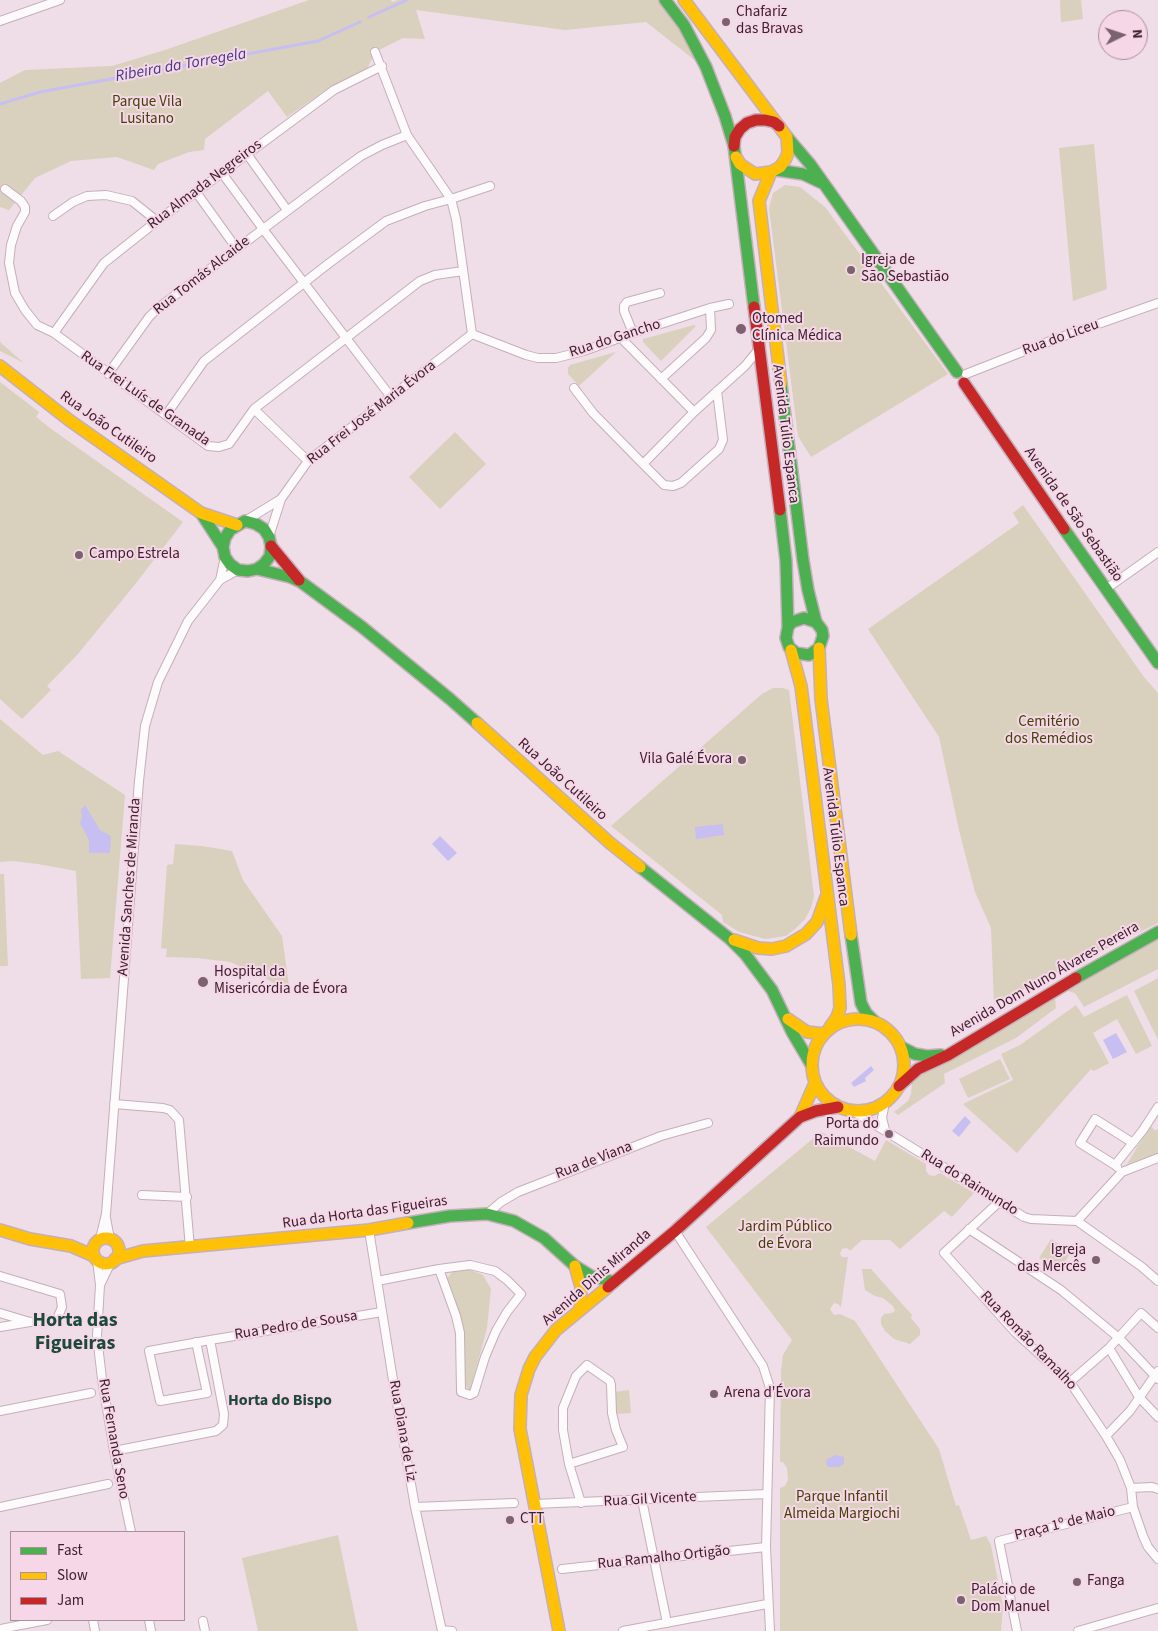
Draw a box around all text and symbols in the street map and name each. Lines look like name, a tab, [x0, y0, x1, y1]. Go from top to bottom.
place label: Chafariz das Bravas	[736, 4, 803, 39]
north arrow	[1098, 10, 1148, 60]
marker: Chafariz das Bravas	[720, 16, 732, 28]
text: N	[1127, 29, 1147, 39]
water label: Ribeira da Torregela	[114, 45, 248, 87]
park label: Parque Vila Lusitano	[112, 94, 182, 129]
street label: Rua Almada Negreiros	[144, 136, 266, 234]
street label: Rua Tomás Alcaide	[150, 233, 254, 319]
place label: Igreja de São Sebastião	[861, 252, 949, 287]
marker: Igreja de São Sebastião	[845, 264, 857, 276]
place label: Otomed Clínica Médica	[752, 311, 842, 346]
street label: Rua do Gancho	[567, 316, 663, 362]
street label: Rua do Liceu	[1020, 316, 1102, 360]
marker: Otomed Clínica Médica	[734, 322, 748, 336]
street label: Rua Frei Luís de Granada	[77, 347, 213, 451]
street label: Rua Frei José Maria Évora	[304, 357, 440, 469]
street label: Avenida Túlio Espanca	[768, 364, 802, 504]
street label: Rua João Cutileiro	[56, 388, 160, 468]
street label: Avenida de São Sebastião	[1020, 444, 1126, 586]
place label: Campo Estrela	[89, 546, 180, 564]
marker: Campo Estrela	[73, 549, 85, 561]
park label: Cemitério dos Remédios	[1005, 714, 1093, 749]
street label: Rua João Cutileiro	[513, 735, 611, 825]
place label: Vila Galé Évora	[640, 751, 732, 769]
marker: Vila Galé Évora	[736, 754, 748, 766]
street label: Avenida Túlio Espanca	[818, 767, 852, 907]
street label: Avenida Sanches de Miranda	[115, 797, 145, 977]
street label: Avenida Dom Nuno Álvares Pereira	[947, 918, 1143, 1042]
place label: Hospital da Misericórdia de Évora	[214, 964, 348, 999]
marker: Hospital da Misericórdia de Évora	[196, 975, 210, 989]
place label: Porta do Raimundo	[814, 1116, 879, 1151]
marker: Porta do Raimundo	[883, 1128, 895, 1140]
street label: Rua de Viana	[553, 1138, 635, 1184]
street label: Rua do Raimundo	[917, 1146, 1021, 1220]
street label: Rua da Horta das Figueiras	[281, 1193, 449, 1233]
park label: Jardim Público de Évora	[738, 1219, 832, 1254]
street label: Avenida Dinis Miranda	[539, 1226, 655, 1330]
place label: Igreja das Mercês	[1017, 1242, 1086, 1277]
marker: Igreja das Mercês	[1090, 1254, 1102, 1266]
street label: Rua Romão Ramalho	[976, 1288, 1080, 1394]
street label: Rua Pedro de Sousa	[233, 1307, 359, 1345]
district label: Horta das Figueiras	[32, 1310, 118, 1357]
street label: Rua Fernanda Seno	[94, 1377, 132, 1501]
street label: Rua Diana de Liz	[384, 1379, 420, 1483]
place label: Arena d'Évora	[724, 1385, 811, 1403]
marker: Arena d'Évora	[708, 1388, 720, 1400]
district label: Horta do Bispo	[228, 1391, 332, 1411]
street label: Rua Gil Vicente	[603, 1489, 697, 1511]
park label: Parque Infantil Almeida Margiochi	[784, 1489, 900, 1524]
street label: Praça 1º de Maio	[1013, 1503, 1117, 1545]
place label: CTT	[520, 1511, 544, 1529]
marker: CTT	[504, 1514, 516, 1526]
legend	[10, 1531, 185, 1621]
text: Fast	[57, 1540, 83, 1561]
street label: Rua Ramalho Ortigão	[597, 1542, 731, 1574]
text: Slow	[57, 1565, 88, 1586]
place label: Fanga	[1087, 1573, 1125, 1591]
marker: Fanga	[1071, 1576, 1083, 1588]
place label: Palácio de Dom Manuel	[971, 1582, 1050, 1617]
text: Jam	[57, 1590, 84, 1611]
marker: Palácio de Dom Manuel	[955, 1594, 967, 1606]

